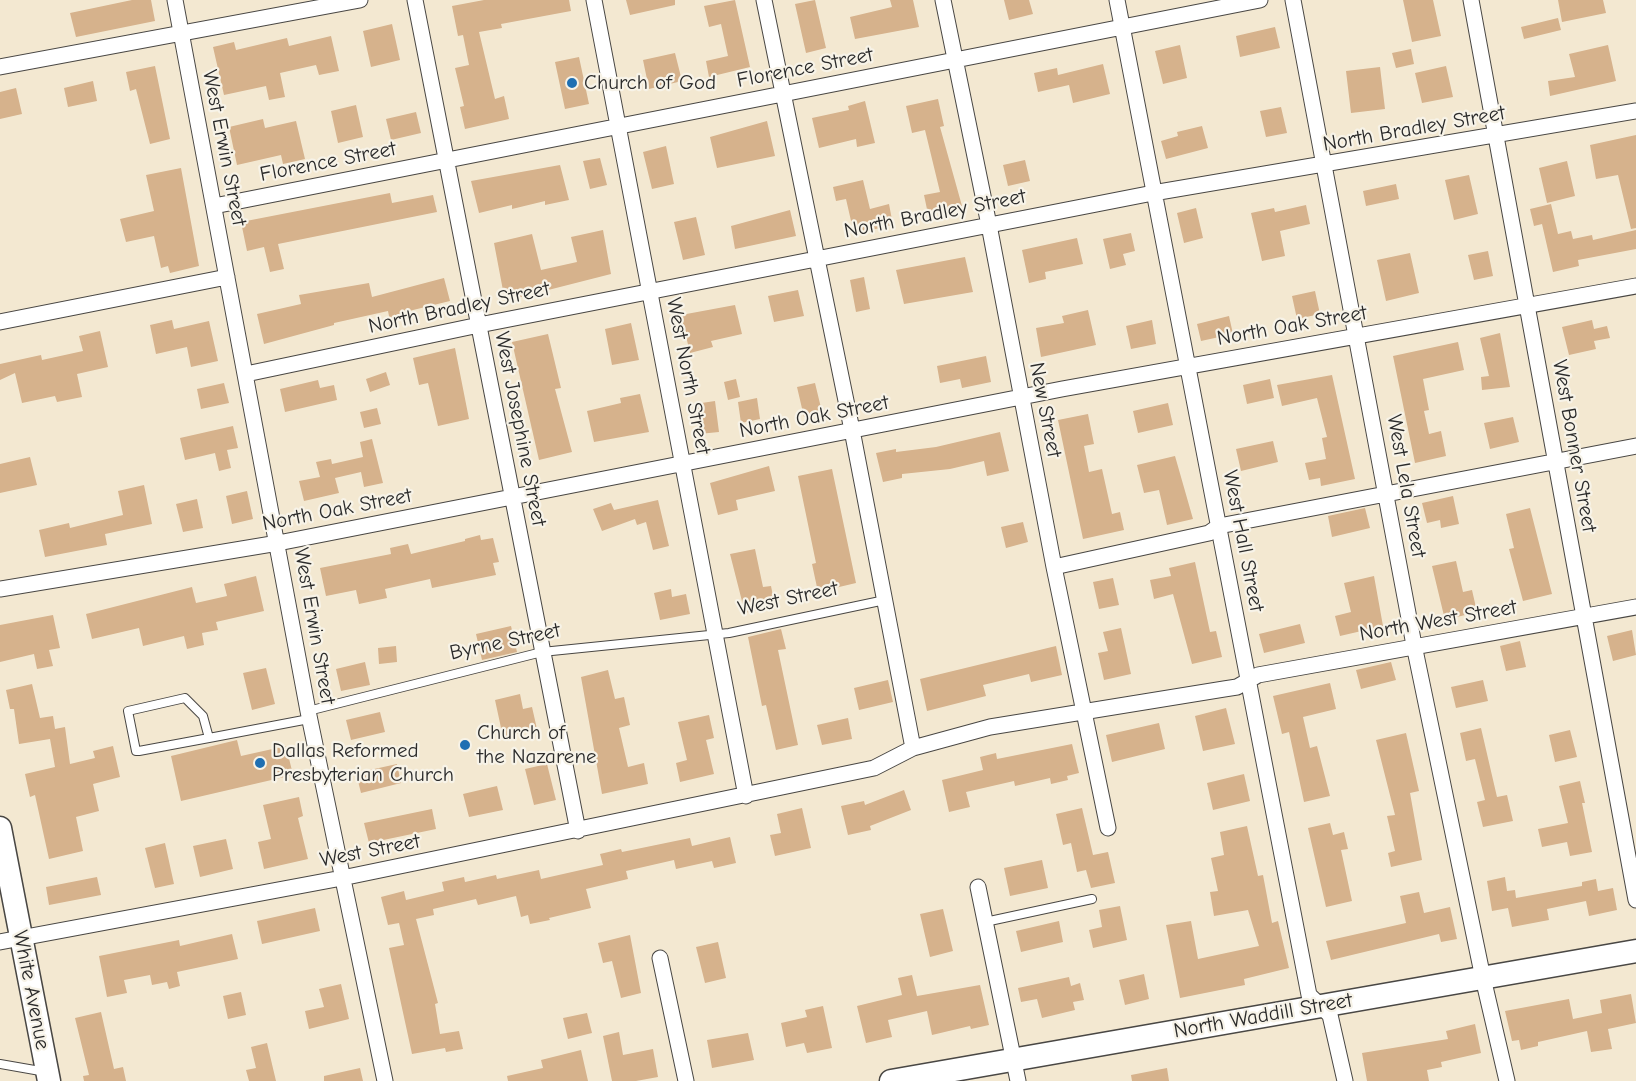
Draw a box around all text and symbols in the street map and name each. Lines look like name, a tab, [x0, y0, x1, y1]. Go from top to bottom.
street label: Florence Street	[735, 42, 875, 94]
street label: West Erwin Street	[197, 68, 251, 228]
place label: Church of God	[584, 70, 716, 96]
marker: Church of God	[565, 76, 579, 90]
street label: North Bradley Street	[1321, 101, 1507, 157]
street label: Florence Street	[258, 136, 398, 188]
street label: North Bradley Street	[842, 184, 1028, 244]
street label: North Bradley Street	[366, 276, 552, 340]
street label: West North Street	[660, 295, 716, 457]
street label: North Oak Street	[1215, 300, 1369, 352]
street label: West Josephine Street	[489, 330, 551, 528]
street label: West Bonner Street	[1546, 358, 1602, 534]
street label: New Street	[1023, 360, 1067, 460]
street label: North Oak Street	[737, 390, 891, 444]
street label: West Lela Street	[1381, 413, 1431, 559]
street label: West Hall Street	[1217, 468, 1269, 614]
street label: North Oak Street	[260, 483, 414, 537]
street label: West Erwin Street	[288, 546, 340, 706]
street label: West Street	[736, 576, 840, 622]
street label: North West Street	[1357, 595, 1519, 647]
street label: Byrne Street	[447, 618, 563, 666]
place label: Church of the Nazarene	[477, 720, 597, 770]
place label: Dallas Reformed Presbyterian Church	[272, 738, 454, 788]
marker: Church of the Nazarene	[458, 738, 472, 752]
marker: Dallas Reformed Presbyterian Church	[253, 756, 267, 770]
street label: West Street	[318, 829, 422, 873]
street label: White Avenue	[7, 928, 55, 1052]
street label: North Waddill Street	[1172, 988, 1354, 1044]

